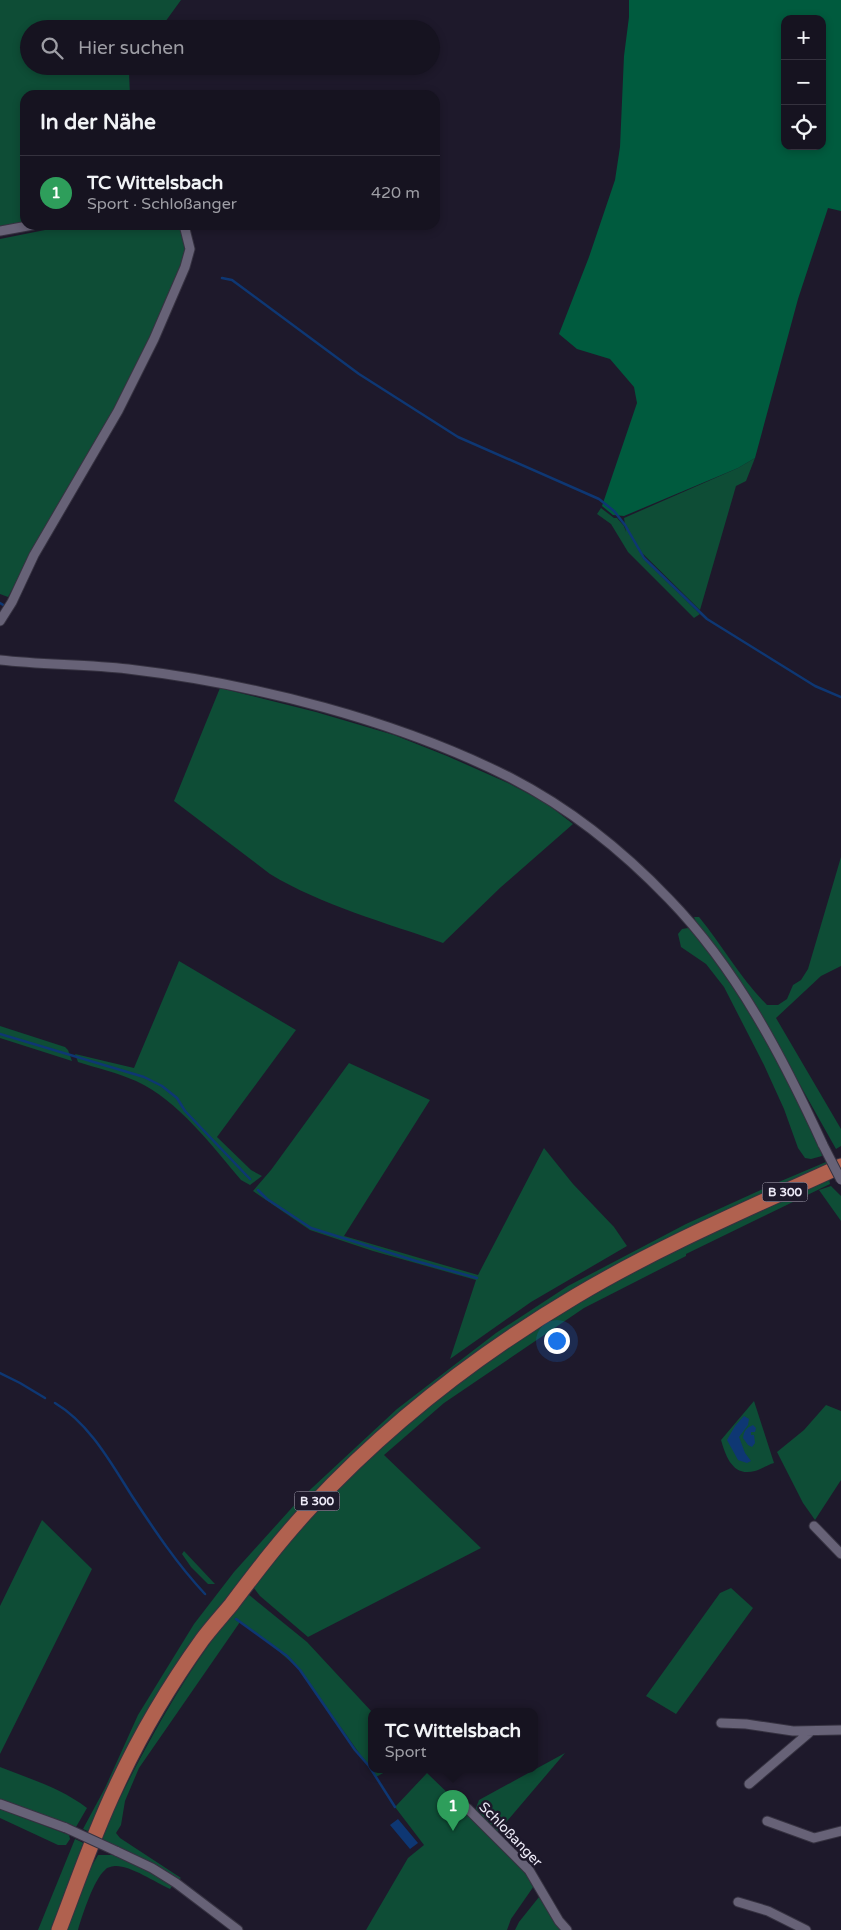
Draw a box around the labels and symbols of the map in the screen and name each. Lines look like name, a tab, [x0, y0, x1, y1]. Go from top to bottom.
road number: B 300	[762, 1182, 808, 1202]
your location	[544, 1328, 570, 1354]
road number: B 300	[294, 1492, 340, 1510]
pin: 1	[437, 1790, 469, 1831]
street label: Schloßanger	[475, 1798, 546, 1871]

